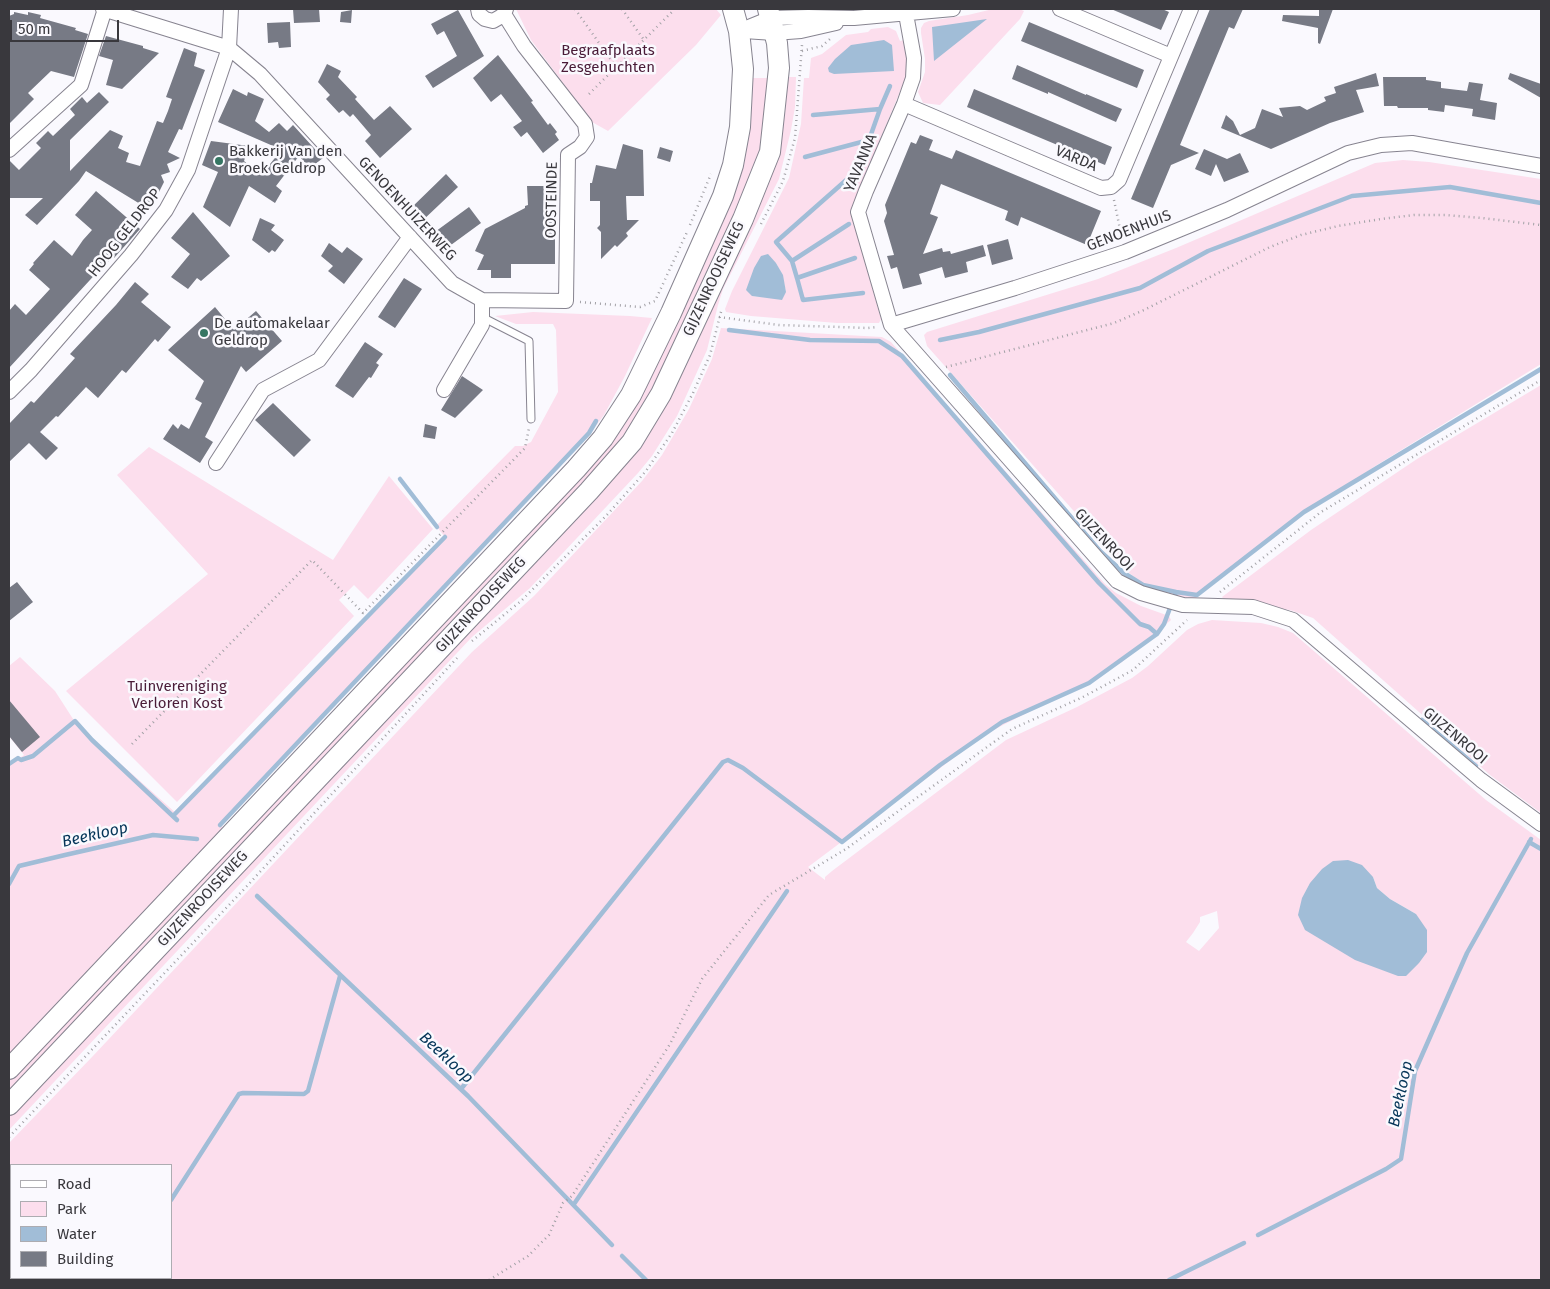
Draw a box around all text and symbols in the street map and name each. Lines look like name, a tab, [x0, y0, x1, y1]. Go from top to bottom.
scale bar	[12, 10, 121, 42]
text: 50 m	[18, 20, 51, 38]
park label: Begraafplaats Zesgehuchten	[561, 42, 655, 77]
street label: YAVANNA	[841, 131, 881, 195]
street label: VARDA	[1052, 142, 1100, 176]
place label: Bakkerij Van den Broek Geldrop	[229, 143, 342, 178]
street label: GENOENHUIZERWEG	[354, 153, 460, 265]
marker: Bakkerij Van den Broek Geldrop	[213, 155, 225, 167]
street label: OOSTEINDE	[542, 161, 562, 239]
street label: HOOG GELDROP	[85, 185, 165, 281]
street label: GENOENHUIS	[1084, 207, 1174, 255]
street label: GIJZENROOISEWEG	[680, 219, 748, 339]
place label: De automakelaar Geldrop	[214, 315, 330, 350]
marker: De automakelaar Geldrop	[198, 327, 210, 339]
street label: GIJZENROOI	[1071, 505, 1137, 575]
street label: GIJZENROOISEWEG	[432, 553, 530, 657]
park label: Tuinvereniging Verloren Kost	[127, 678, 227, 713]
street label: GIJZENROOI	[1419, 704, 1491, 768]
water label: Beekloop	[60, 818, 130, 852]
street label: GIJZENROOISEWEG	[154, 847, 252, 951]
water label: Beekloop	[415, 1028, 477, 1088]
water label: Beekloop	[1385, 1059, 1417, 1129]
legend	[10, 1164, 172, 1279]
text: Road	[57, 1175, 92, 1193]
text: Park	[57, 1200, 87, 1218]
text: Water	[57, 1225, 96, 1243]
text: Building	[57, 1250, 113, 1268]

